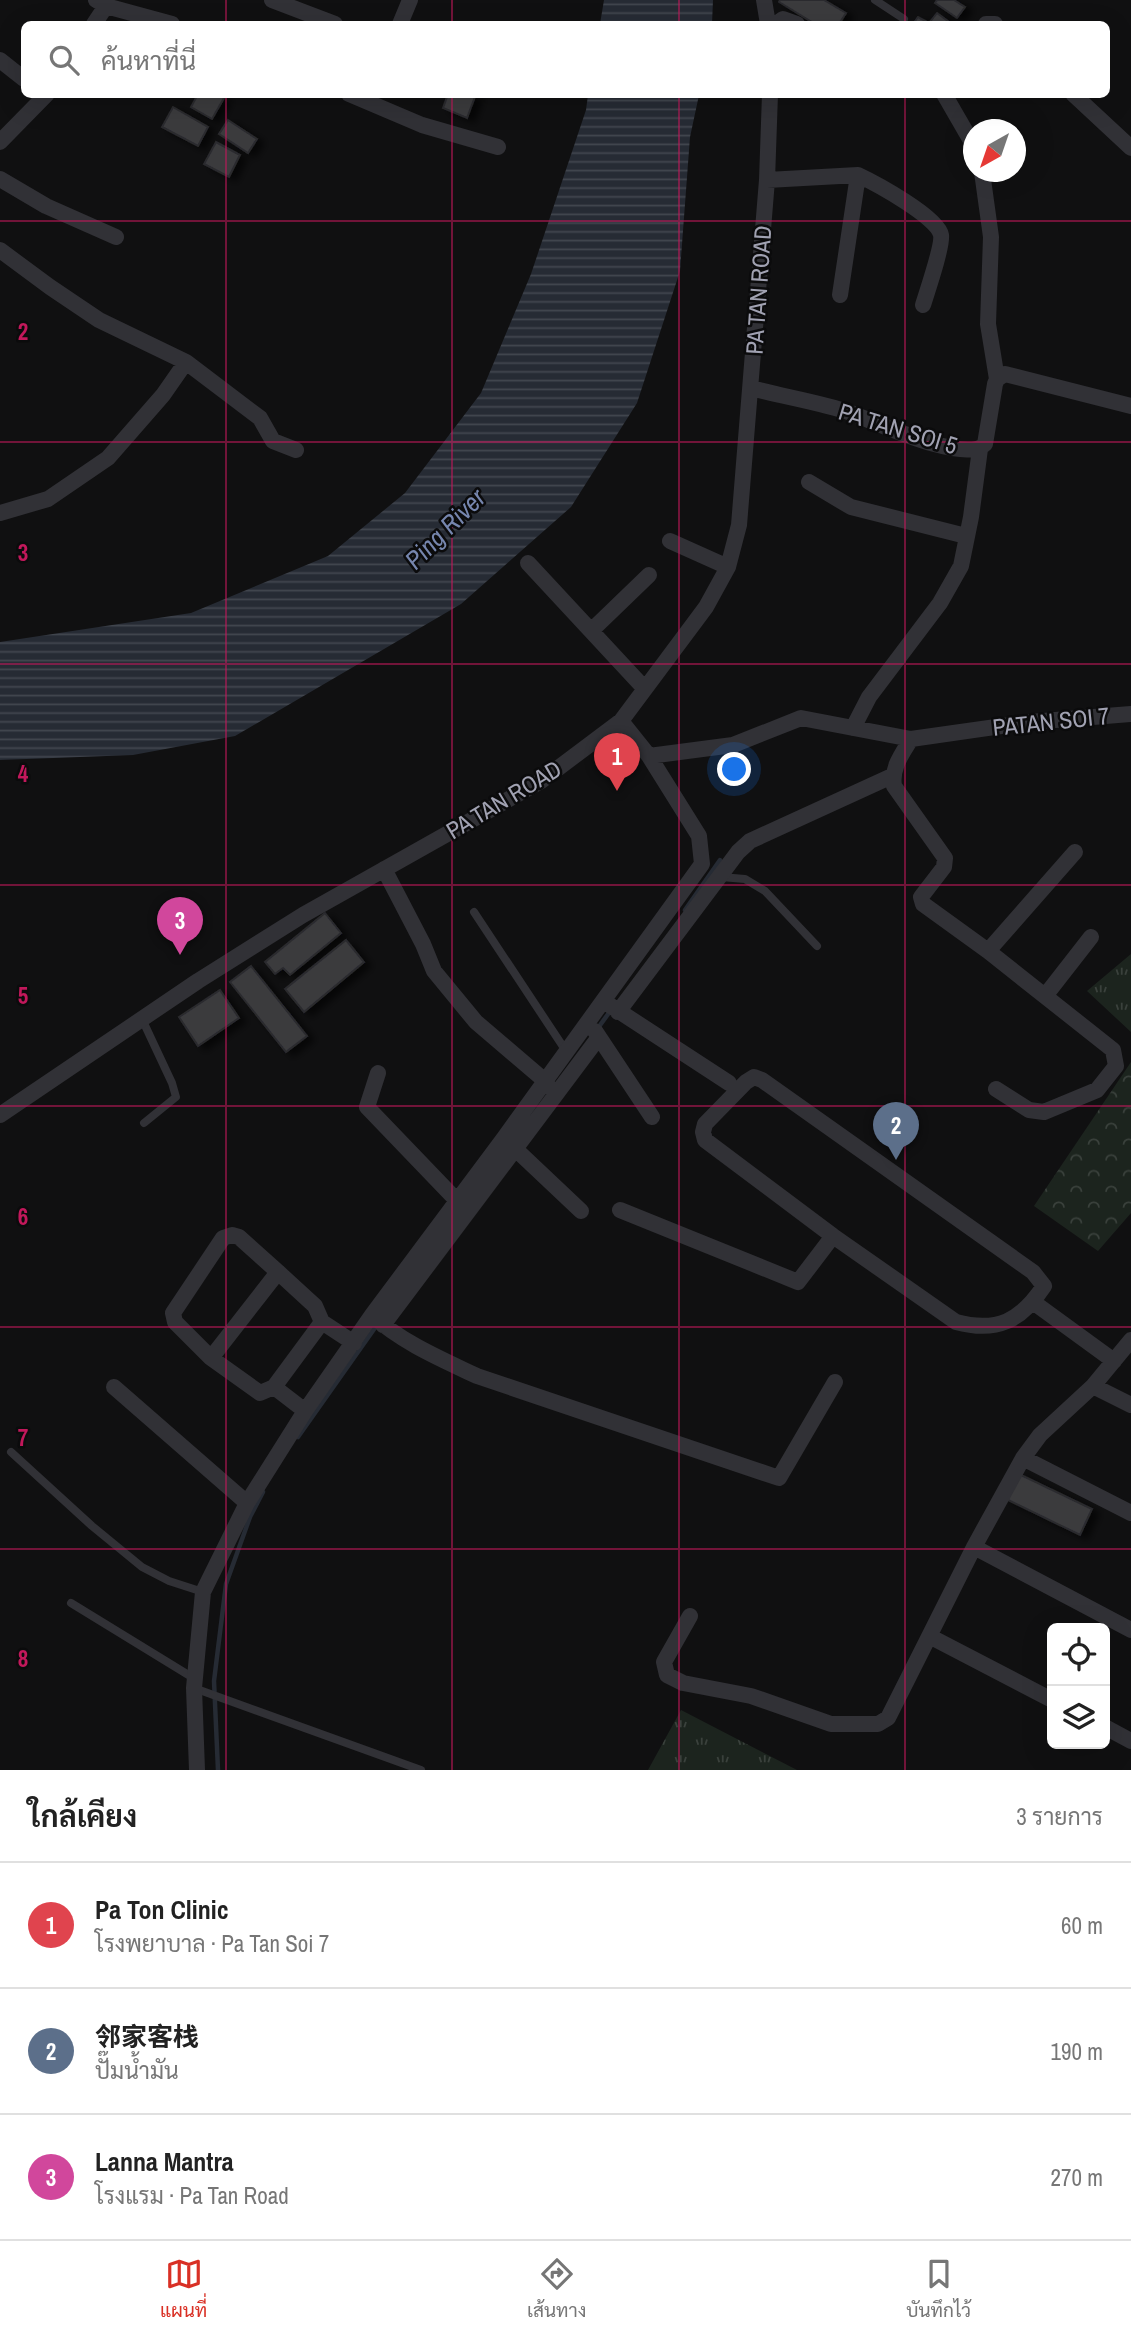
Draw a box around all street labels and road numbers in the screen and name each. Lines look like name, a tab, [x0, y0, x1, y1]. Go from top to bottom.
street label: PA TAN ROAD	[738, 224, 778, 355]
street label: PA TAN SOI 5	[835, 395, 962, 461]
street label: PATAN SOI 7	[991, 699, 1111, 743]
street label: PA TAN ROAD	[440, 752, 567, 846]

